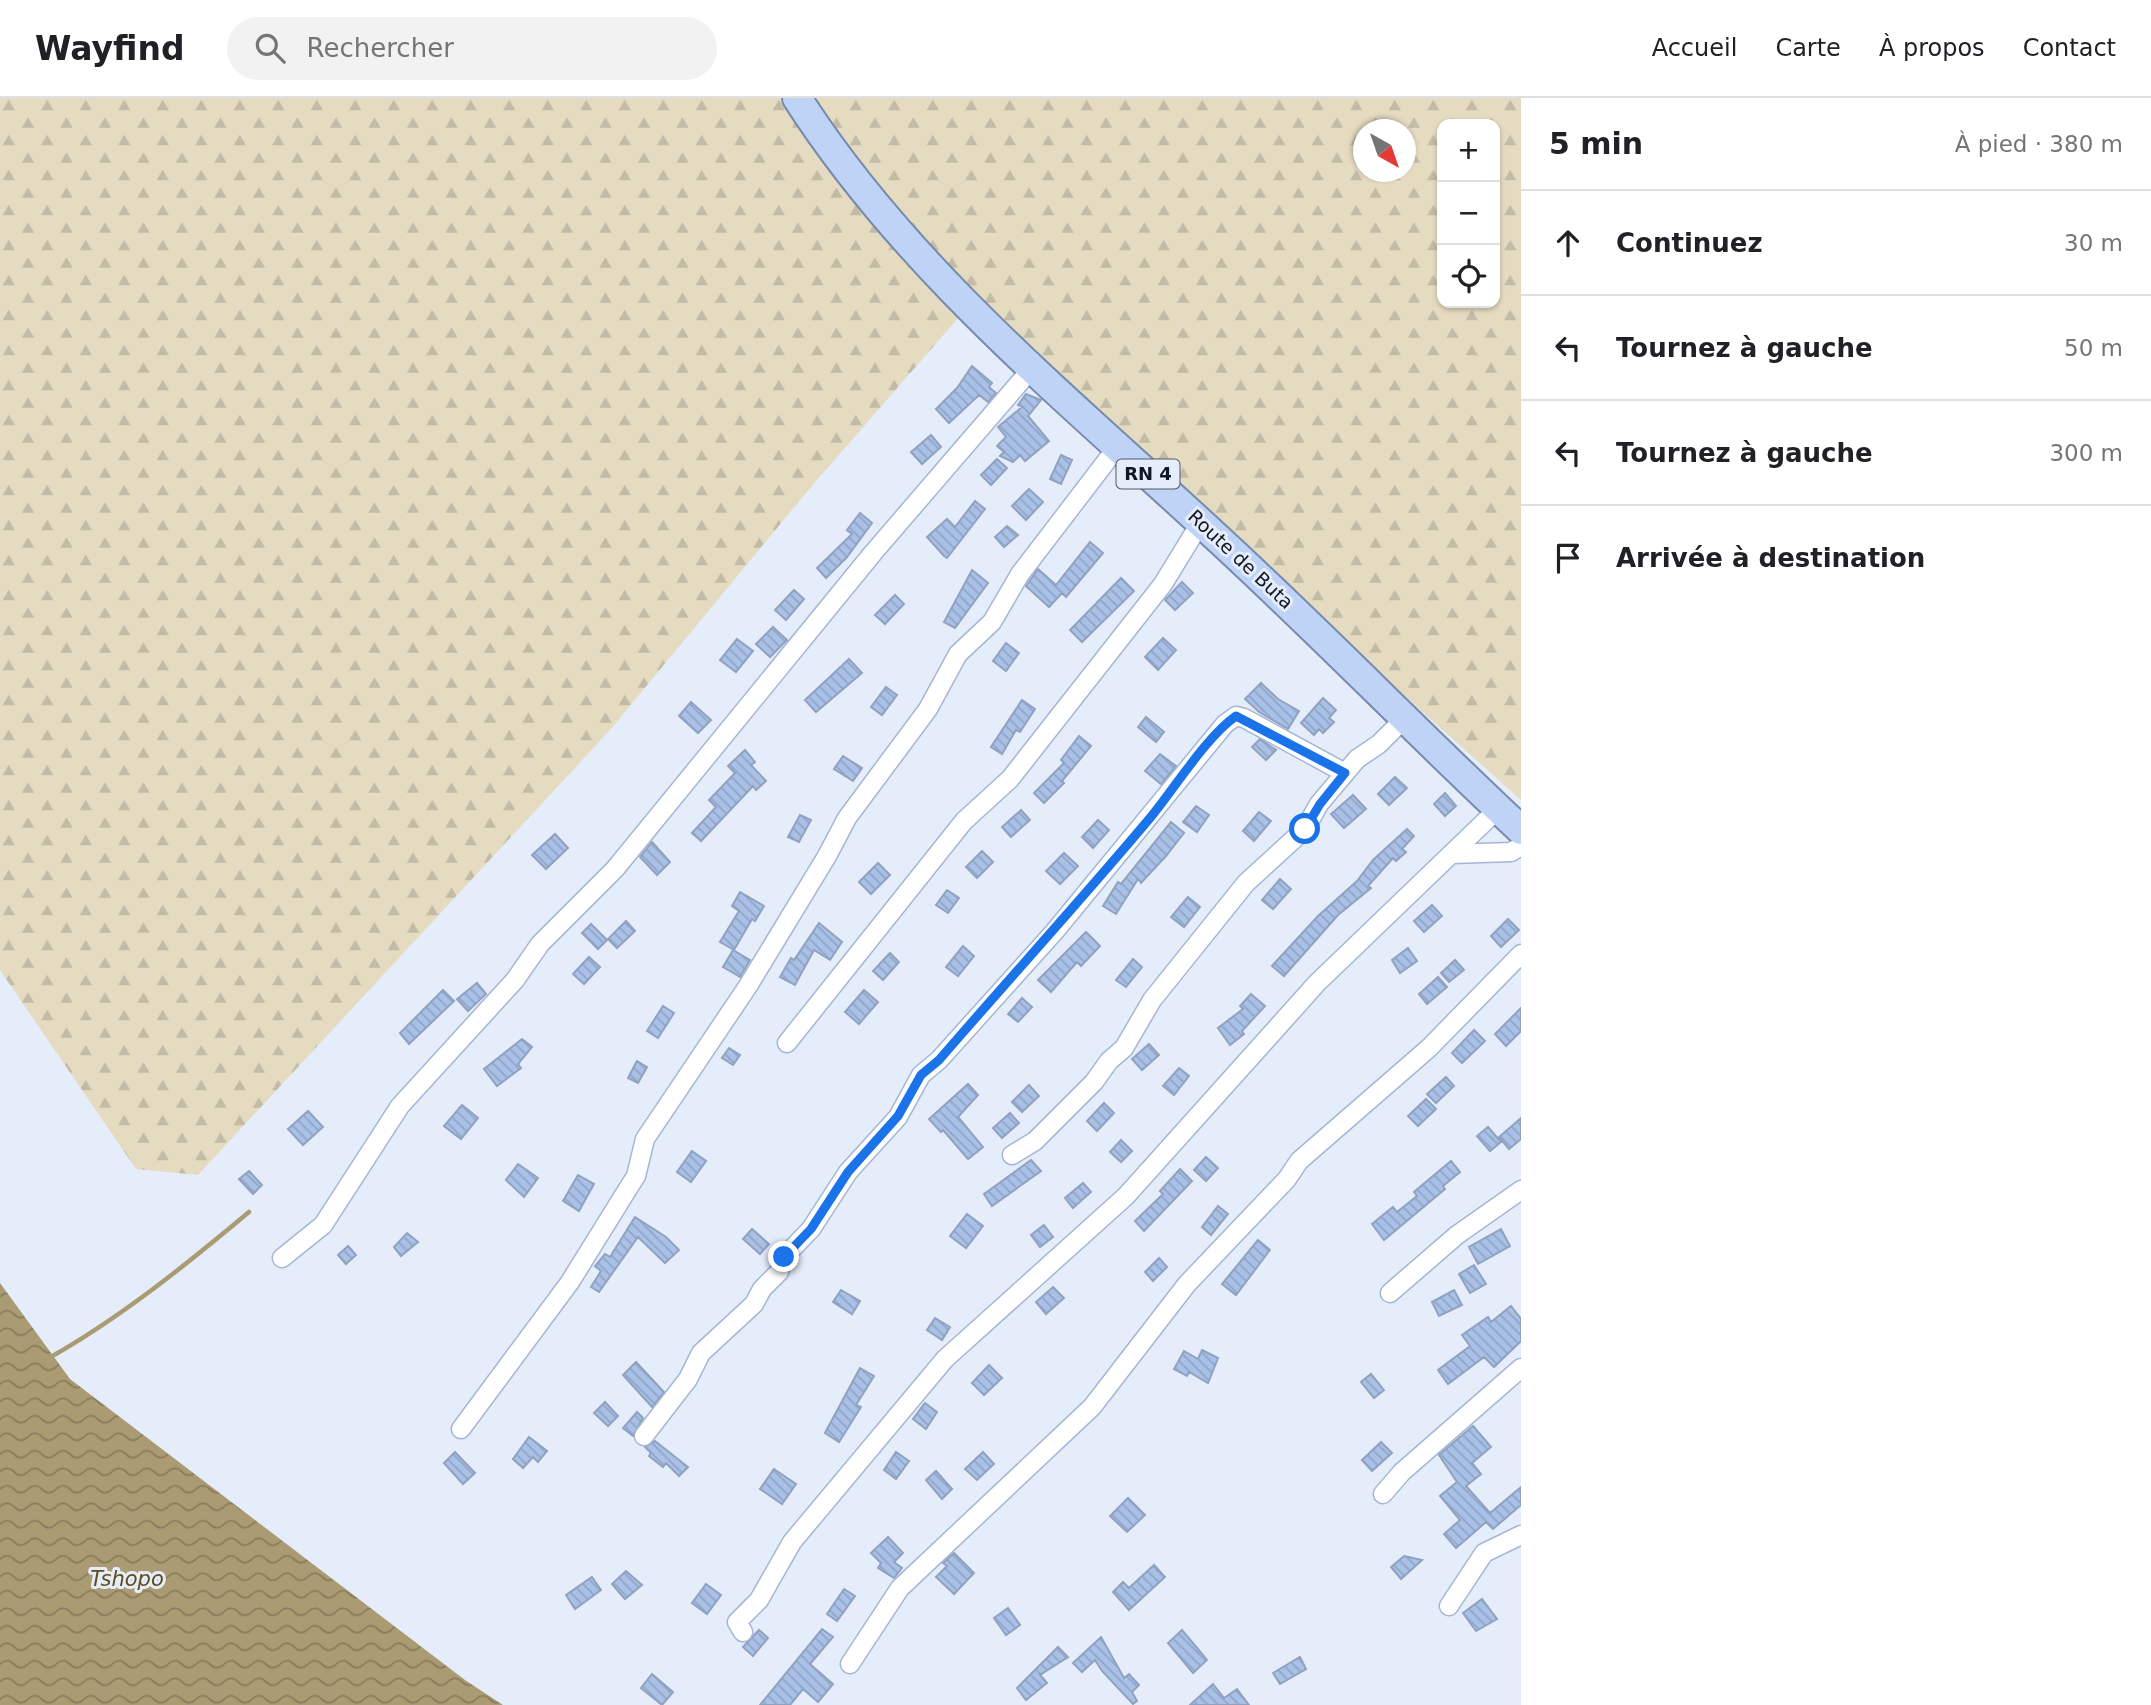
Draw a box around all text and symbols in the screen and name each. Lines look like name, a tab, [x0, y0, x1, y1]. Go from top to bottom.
search box	[227, 17, 717, 80]
text: Wayfind	[35, 29, 185, 68]
icon: search	[251, 29, 289, 67]
text: Rechercher	[307, 33, 454, 63]
text: Accueil	[1652, 34, 1737, 62]
text: Carte	[1775, 34, 1841, 62]
text: À propos	[1879, 34, 1985, 62]
text: Contact	[2023, 34, 2116, 62]
north arrow	[1353, 119, 1416, 182]
map controls	[1437, 119, 1500, 308]
button: +	[1437, 119, 1500, 182]
text: 5 min	[1549, 126, 1643, 161]
text: À pied · 380 m	[1955, 131, 2123, 157]
button: −	[1437, 182, 1500, 245]
icon: ahead	[1549, 224, 1587, 262]
text: Continuez	[1616, 228, 1763, 258]
text: 30 m	[2064, 230, 2123, 256]
button: locate	[1437, 245, 1500, 308]
icon: left	[1549, 329, 1587, 367]
text: Tournez à gauche	[1616, 333, 1873, 363]
text: 50 m	[2064, 335, 2123, 361]
icon: left	[1549, 434, 1587, 472]
text: Tournez à gauche	[1616, 438, 1873, 468]
text: 300 m	[2049, 440, 2123, 466]
road number: RN 4	[1116, 460, 1180, 488]
street label: Route de Buta	[1184, 505, 1298, 613]
icon: arrive	[1549, 539, 1587, 577]
text: Arrivée à destination	[1616, 543, 1925, 573]
route start	[1289, 813, 1320, 844]
route end	[768, 1241, 799, 1272]
water label: Tshopo	[90, 1567, 164, 1591]

